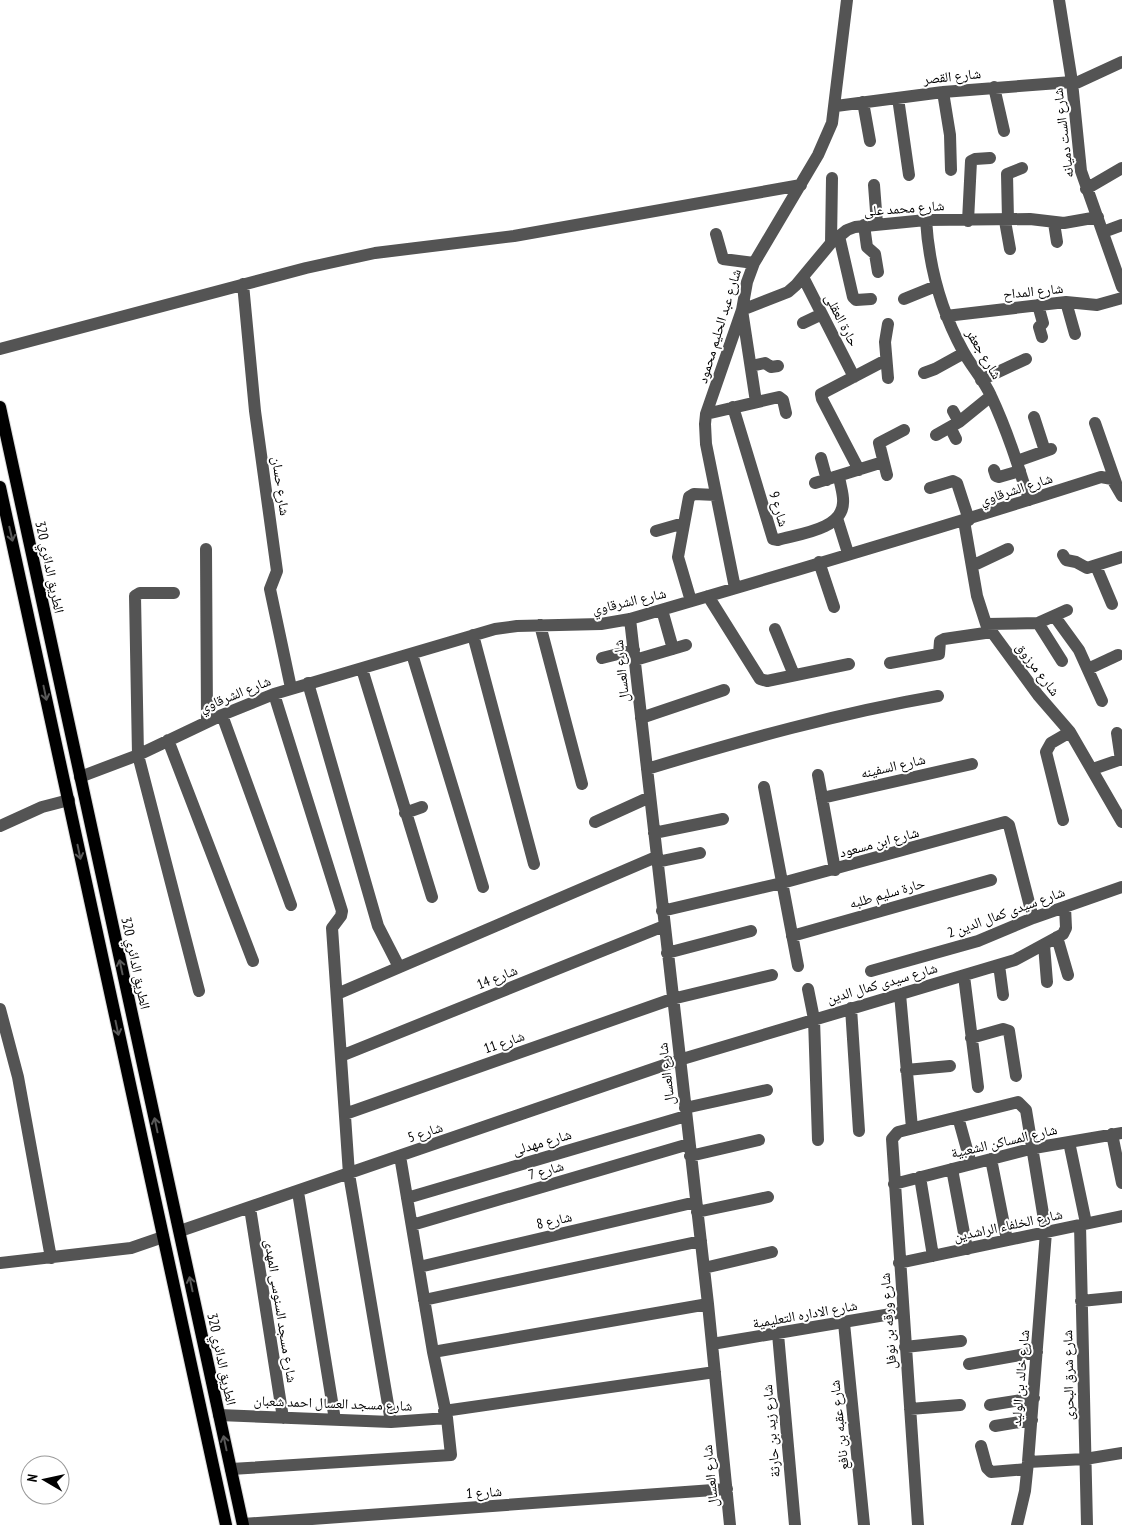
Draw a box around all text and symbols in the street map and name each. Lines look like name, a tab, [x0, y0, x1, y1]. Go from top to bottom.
street label: شارع القصر	[921, 64, 982, 89]
street label: شارع الست دميانه	[1049, 87, 1078, 179]
street label: شارع محمد على	[863, 196, 945, 221]
street label: شارع عبد الحليم محمود	[693, 267, 746, 386]
street label: شارع المداح	[1002, 279, 1064, 304]
street label: حارة العقلى	[821, 290, 863, 350]
street label: شارع جعفر	[961, 325, 1006, 383]
street label: شارع حسان	[267, 455, 294, 517]
street label: شارع الشرقاوي	[977, 469, 1055, 512]
street label: شارع 9	[764, 489, 793, 529]
street label: الطريق الدائري 320	[29, 519, 69, 615]
one-way arrow	[7, 526, 16, 542]
street label: شارع الشرقاوي	[590, 584, 668, 621]
street label: شارع العسال	[609, 639, 634, 703]
street label: شارع مرزوق	[1011, 639, 1064, 700]
street label: شارع الشرقاوي	[197, 672, 274, 719]
one-way arrow	[41, 684, 51, 700]
street label: شارع السفينه	[859, 750, 927, 783]
street label: شارع ابن مسعود	[837, 823, 921, 862]
one-way arrow	[75, 843, 85, 859]
street label: حارة سليم طلبه	[847, 874, 927, 913]
street label: شارع سيدى كمال الدين 2	[945, 882, 1068, 943]
street label: الطريق الدائري 320	[115, 915, 155, 1011]
one-way arrow	[116, 959, 126, 975]
street label: شارع سيدى كمال الدين	[825, 959, 940, 1008]
street label: شارع 14	[474, 961, 520, 994]
one-way arrow	[113, 1019, 123, 1035]
street label: شارع 11	[481, 1027, 527, 1058]
street label: شارع العسال	[653, 1042, 680, 1106]
one-way arrow	[151, 1118, 161, 1134]
street label: شارع 5	[405, 1118, 445, 1147]
street label: شارع المساكن الشعبية	[949, 1120, 1059, 1163]
street label: شارع مهدلى	[510, 1125, 574, 1160]
street label: شارع 7	[526, 1156, 566, 1185]
street label: شارع الخلفاء الراشدين	[952, 1205, 1064, 1246]
street label: شارع 8	[534, 1207, 574, 1234]
street label: شارع مسجد السنوسى المهدى	[260, 1238, 301, 1384]
street label: شارع ورقه بن نوفل	[876, 1272, 901, 1370]
one-way arrow	[186, 1277, 195, 1293]
street label: شارع الاداره التعليمية	[751, 1296, 859, 1333]
street label: الطريق الدائري 320	[201, 1311, 241, 1407]
street label: شارع خالد بن الوليد	[1007, 1329, 1034, 1427]
street label: شارع شرق البحرى	[1058, 1330, 1079, 1420]
street label: شارع عقبه بن نافع	[825, 1379, 854, 1471]
street label: شارع زيد بن حارثة	[758, 1384, 785, 1478]
street label: شارع مسجد العسال احمد شعبان	[253, 1391, 413, 1416]
one-way arrow	[220, 1436, 229, 1452]
street label: شارع العسال	[698, 1444, 723, 1508]
north arrow	[20, 1455, 70, 1505]
text: N	[23, 1473, 42, 1483]
street label: شارع 1	[465, 1482, 503, 1503]

